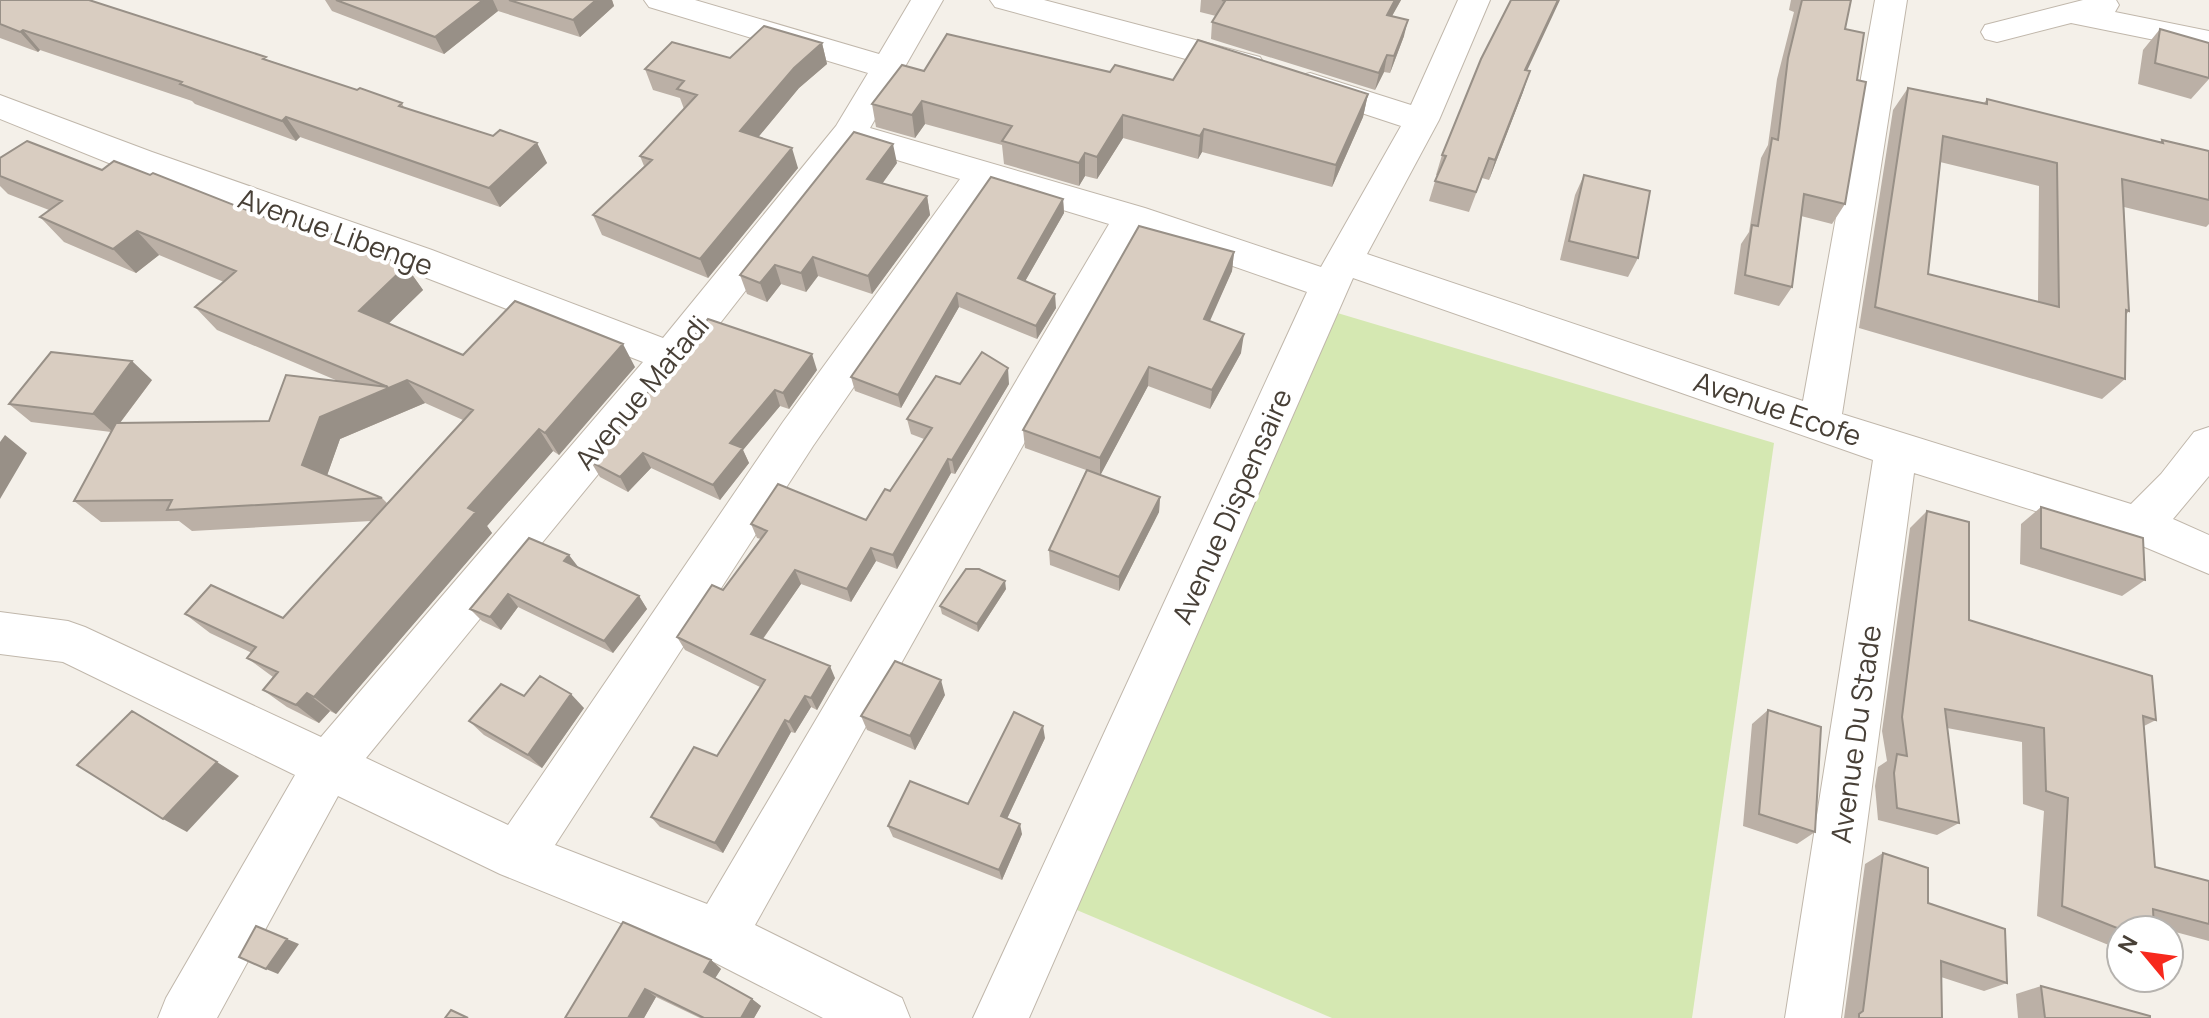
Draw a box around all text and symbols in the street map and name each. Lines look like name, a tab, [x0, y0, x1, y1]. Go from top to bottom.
street label: Avenue Libenge	[233, 178, 439, 284]
street label: Avenue Matadi	[565, 307, 717, 477]
street label: Avenue Ecofe	[1689, 362, 1867, 454]
street label: Avenue Dispensaire	[1162, 382, 1300, 630]
street label: Avenue Du Stade	[1821, 623, 1889, 845]
north arrow	[2105, 914, 2185, 994]
text: N	[2111, 930, 2144, 958]

